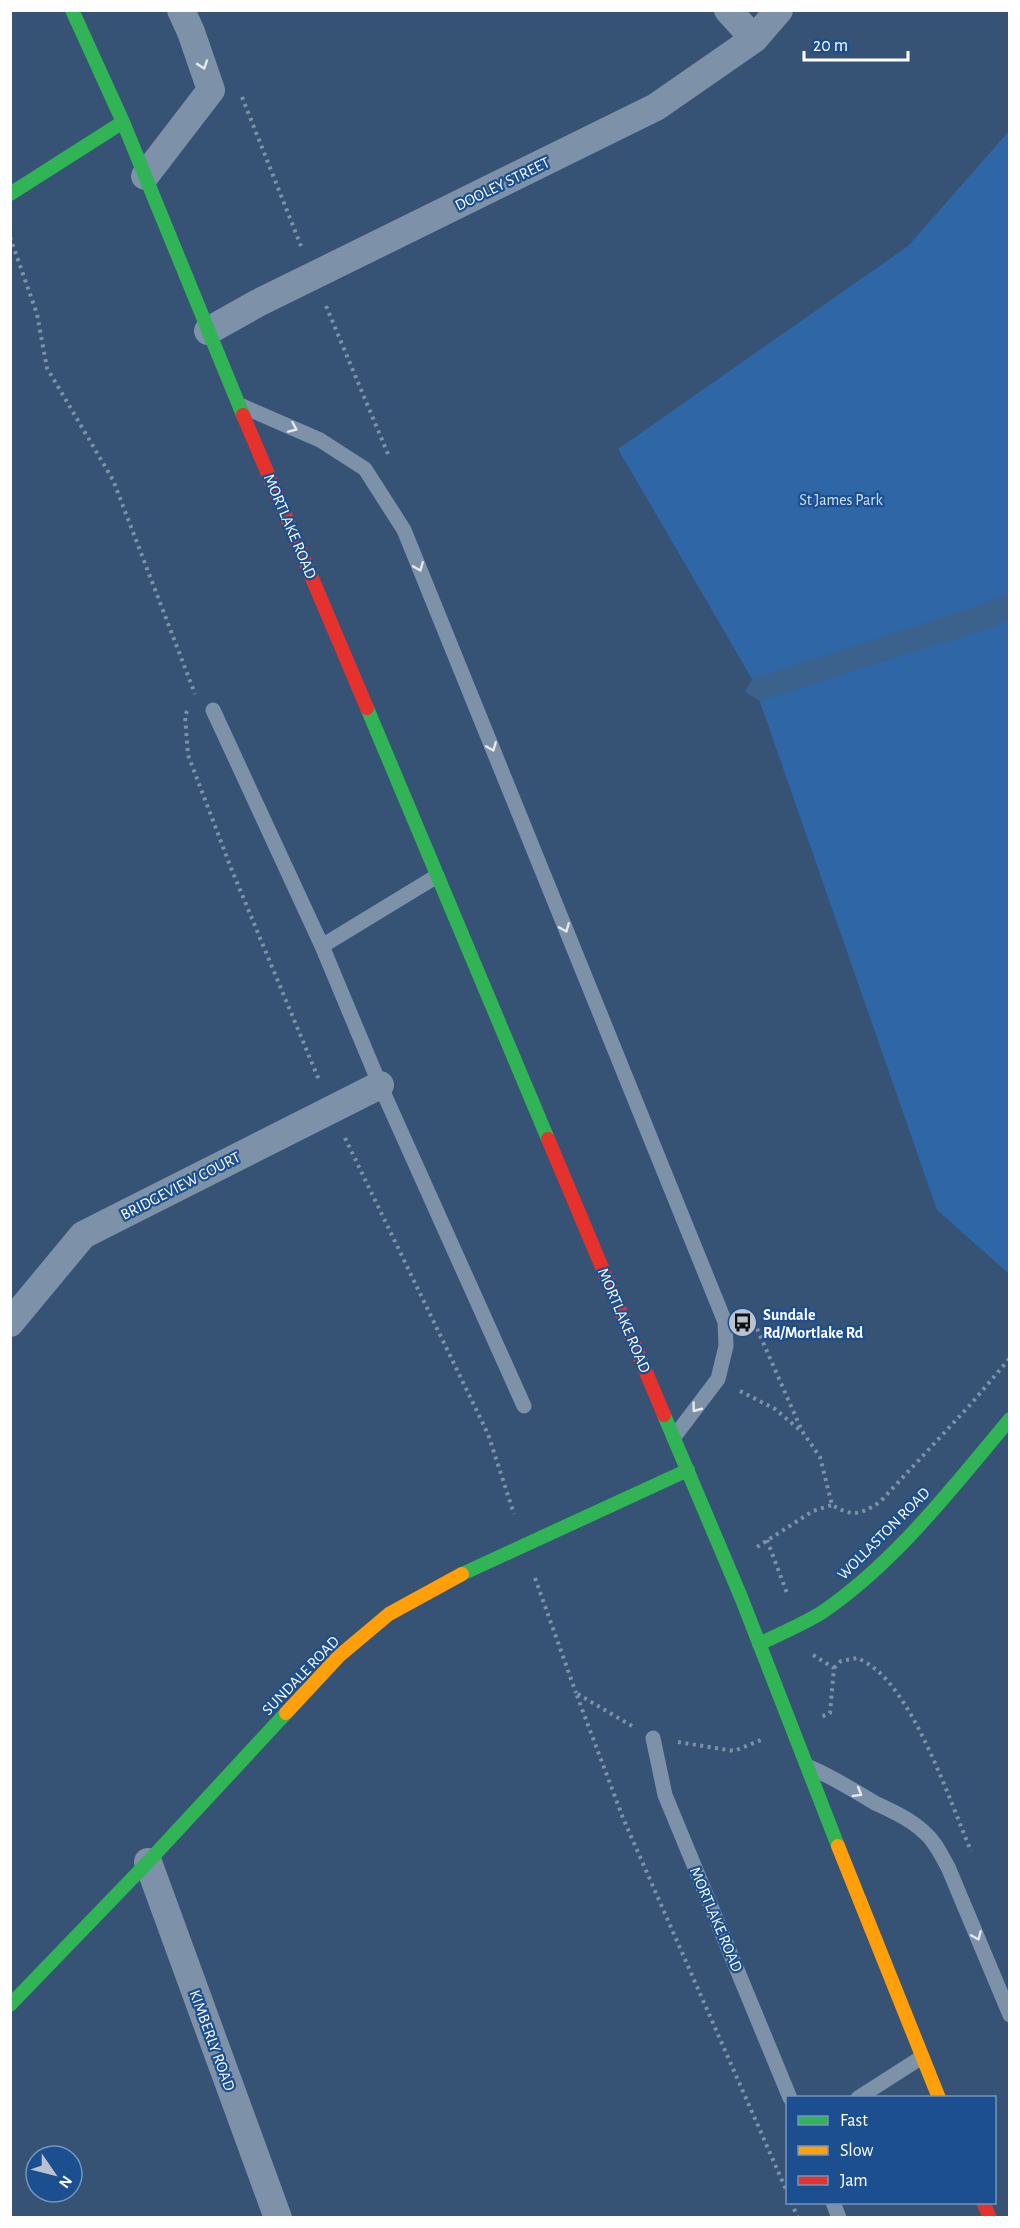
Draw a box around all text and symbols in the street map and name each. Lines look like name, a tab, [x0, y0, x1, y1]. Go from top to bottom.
scale bar	[804, 24, 908, 62]
text: 20 m	[813, 37, 848, 55]
one-way arrow	[195, 59, 208, 70]
street label: DOOLEY STREET	[452, 154, 553, 214]
one-way arrow	[287, 421, 298, 433]
street label: MORTLAKE ROAD	[261, 472, 319, 581]
park label: St James Park	[799, 492, 883, 508]
one-way arrow	[412, 560, 424, 571]
one-way arrow	[485, 741, 497, 752]
one-way arrow	[558, 922, 570, 933]
street label: BRIDGEVIEW COURT	[118, 1149, 243, 1223]
street label: MORTLAKE ROAD	[595, 1266, 653, 1375]
bus stop icon: Sundale Rd/Mortlake Rd	[726, 1307, 758, 1339]
place label: Sundale Rd/Mortlake Rd	[763, 1307, 864, 1341]
one-way arrow	[692, 1401, 703, 1412]
street label: WOLLASTON ROAD	[834, 1484, 933, 1583]
street label: SUNDALE ROAD	[259, 1633, 342, 1718]
one-way arrow	[852, 1785, 862, 1797]
street label: MORTLAKE ROAD	[687, 1865, 745, 1974]
one-way arrow	[970, 1930, 982, 1941]
street label: KIMBERLY ROAD	[186, 1988, 238, 2093]
legend	[786, 2096, 996, 2204]
text: Fast	[840, 2112, 868, 2130]
text: Slow	[840, 2142, 873, 2160]
north arrow	[24, 2144, 84, 2204]
text: Jam	[840, 2172, 868, 2190]
text: N	[56, 2173, 75, 2191]

